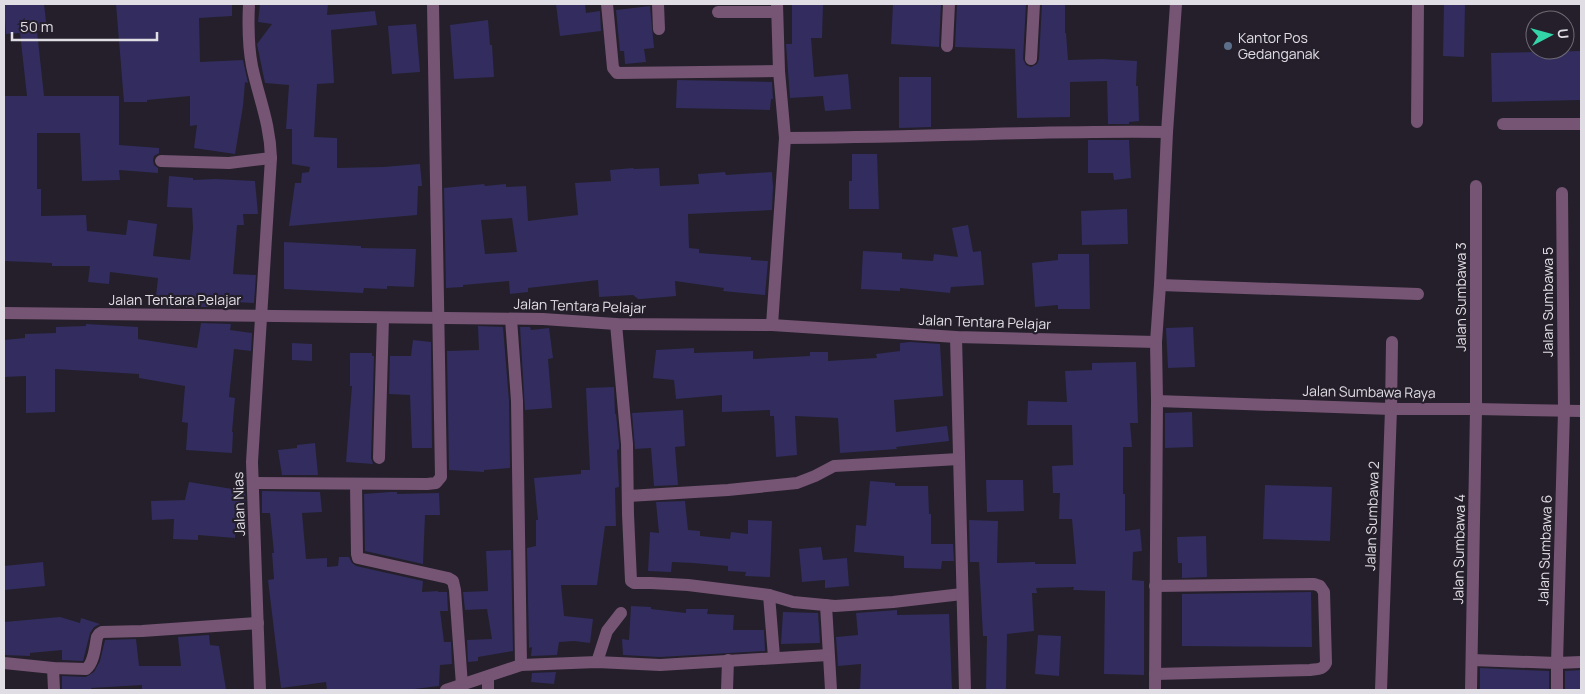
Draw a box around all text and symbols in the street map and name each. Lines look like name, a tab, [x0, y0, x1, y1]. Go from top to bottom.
scale bar	[12, 10, 158, 42]
north arrow	[1525, 10, 1575, 60]
text: 50 m	[20, 16, 54, 37]
place label: Kantor Pos Gedanganak	[1238, 28, 1321, 63]
text: U	[1553, 28, 1573, 40]
marker: Kantor Pos Gedanganak	[1222, 40, 1234, 52]
street label: Jalan Sumbawa 3	[1451, 242, 1470, 352]
street label: Jalan Sumbawa 5	[1538, 247, 1557, 357]
street label: Jalan Tentara Pelajar	[109, 290, 241, 309]
street label: Jalan Tentara Pelajar	[513, 294, 647, 317]
street label: Jalan Tentara Pelajar	[918, 310, 1052, 333]
street label: Jalan Sumbawa Raya	[1302, 381, 1436, 402]
street label: Jalan Sumbawa 2	[1360, 461, 1383, 571]
street label: Jalan Nias	[228, 471, 249, 537]
street label: Jalan Sumbawa 4	[1448, 494, 1469, 604]
street label: Jalan Sumbawa 6	[1533, 494, 1556, 606]

